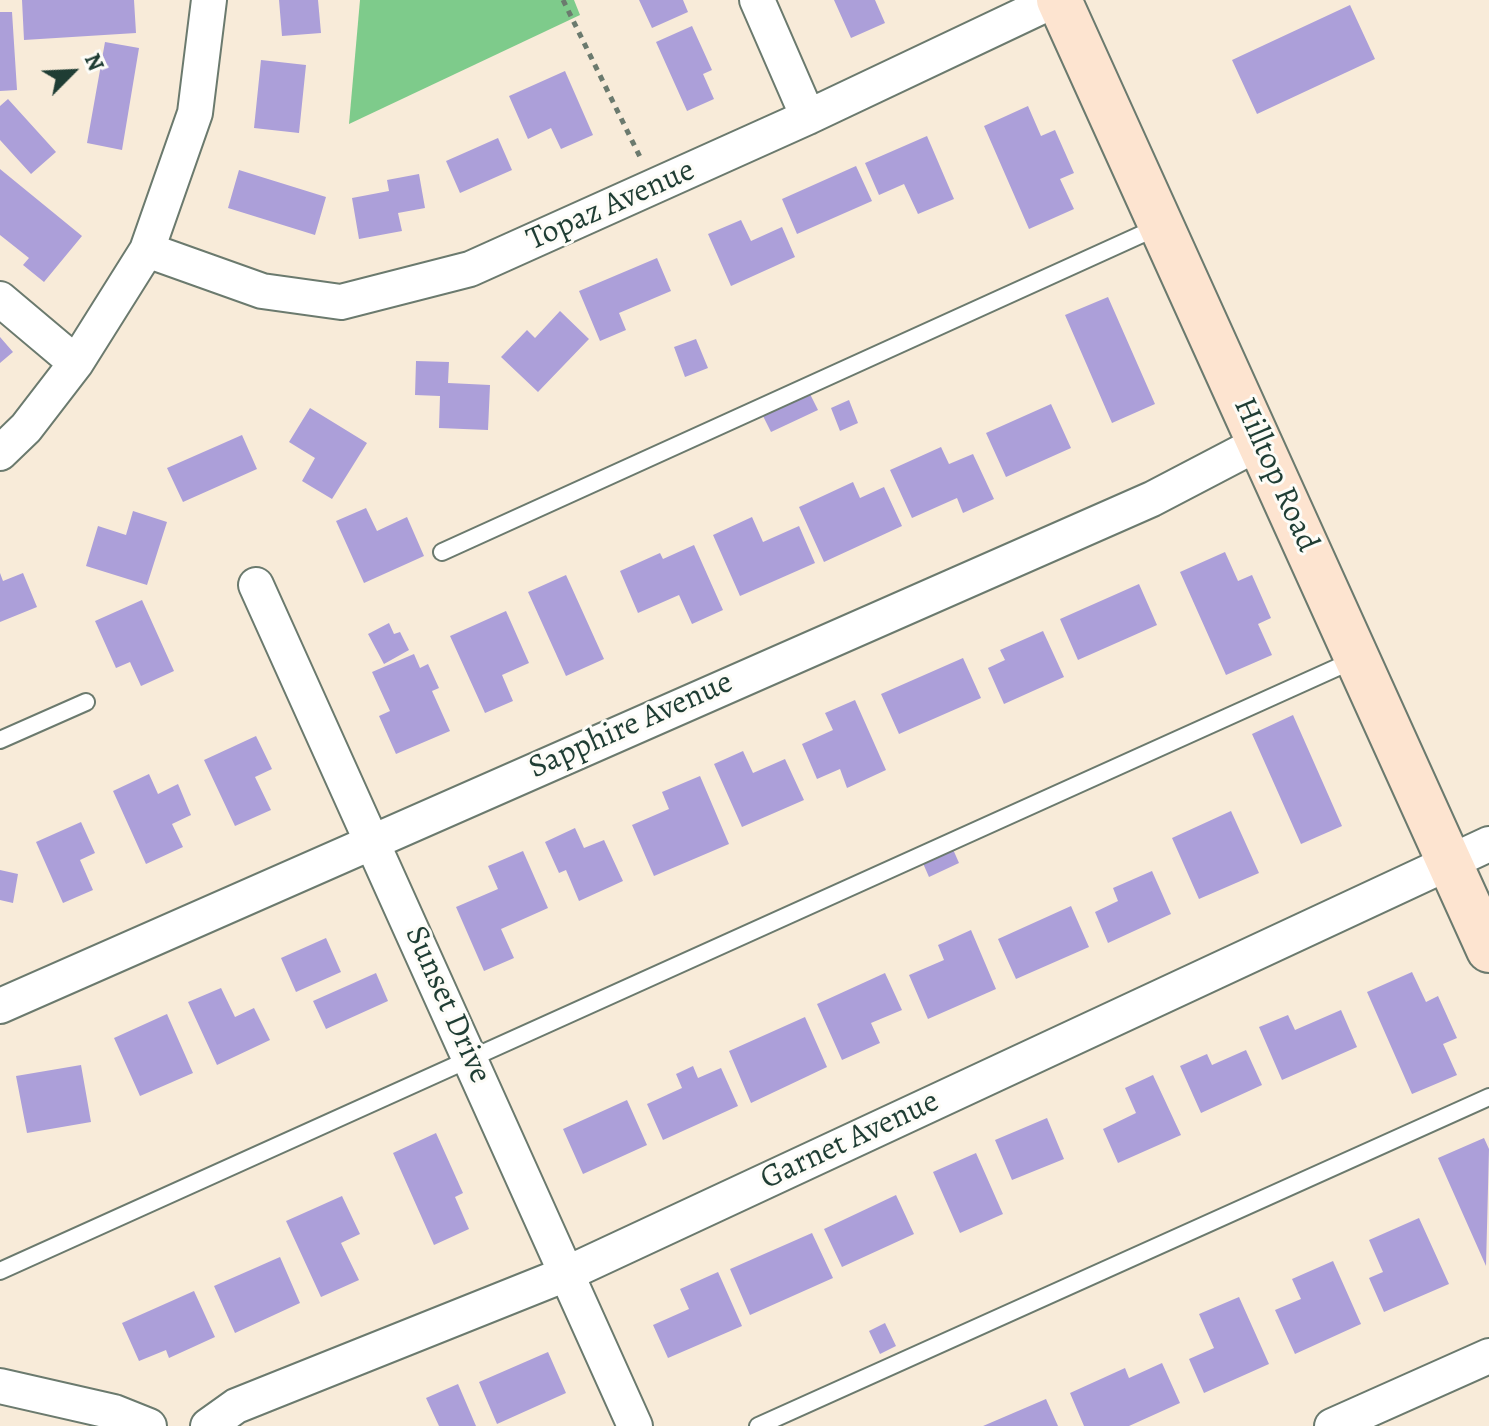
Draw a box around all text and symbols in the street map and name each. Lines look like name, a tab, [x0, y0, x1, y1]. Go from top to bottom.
north arrow	[32, 32, 112, 112]
text: N	[77, 49, 111, 76]
street label: Topaz Avenue	[521, 152, 701, 260]
street label: Hilltop Road	[1224, 392, 1326, 558]
street label: Sapphire Avenue	[523, 664, 739, 788]
street label: Sunset Drive	[395, 921, 499, 1089]
street label: Garnet Avenue	[755, 1083, 945, 1199]

